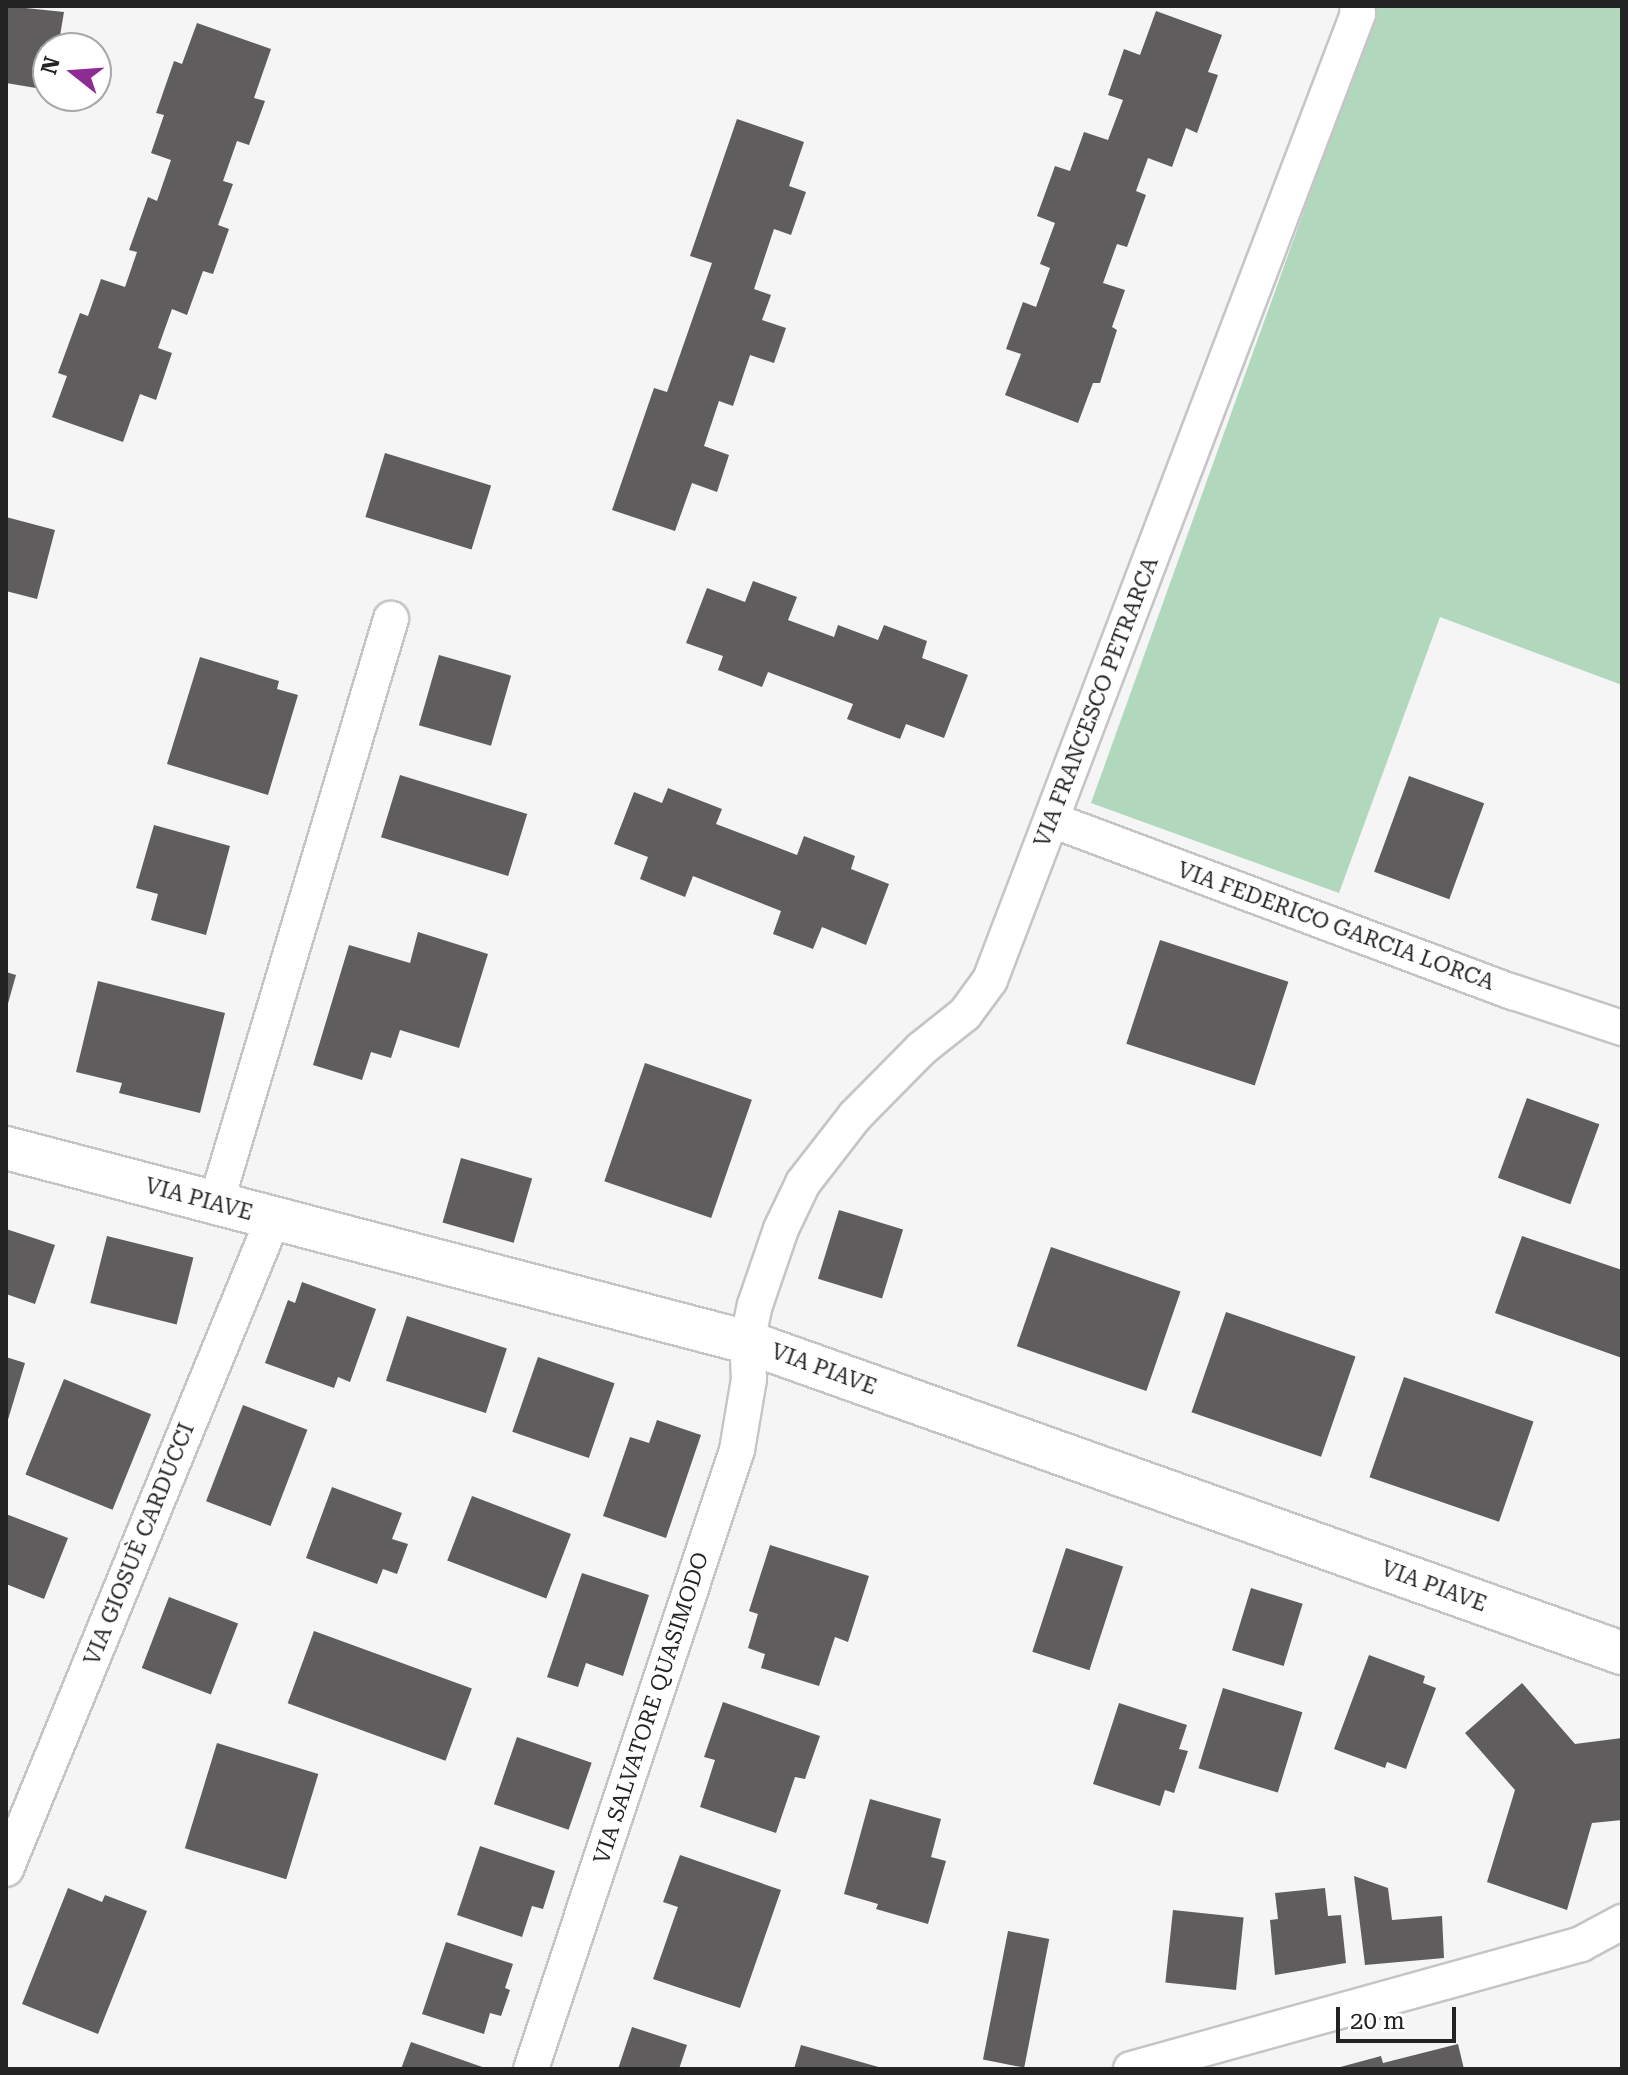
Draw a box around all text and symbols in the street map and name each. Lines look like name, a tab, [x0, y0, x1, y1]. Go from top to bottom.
north arrow	[32, 32, 112, 112]
text: N	[36, 54, 65, 77]
street label: VIA FRANCESCO PETRARCA	[1028, 553, 1164, 851]
street label: VIA FEDERICO GARCIA LORCA	[1174, 856, 1498, 996]
street label: VIA PIAVE	[142, 1172, 256, 1226]
street label: VIA PIAVE	[768, 1338, 880, 1400]
street label: VIA GIOSUÈ CARDUCCI	[78, 1419, 200, 1669]
street label: VIA SALVATORE QUASIMODO	[588, 1549, 714, 1867]
street label: VIA PIAVE	[1378, 1555, 1490, 1617]
scale bar	[1340, 1991, 1460, 2041]
text: 20 m	[1350, 2007, 1405, 2035]

